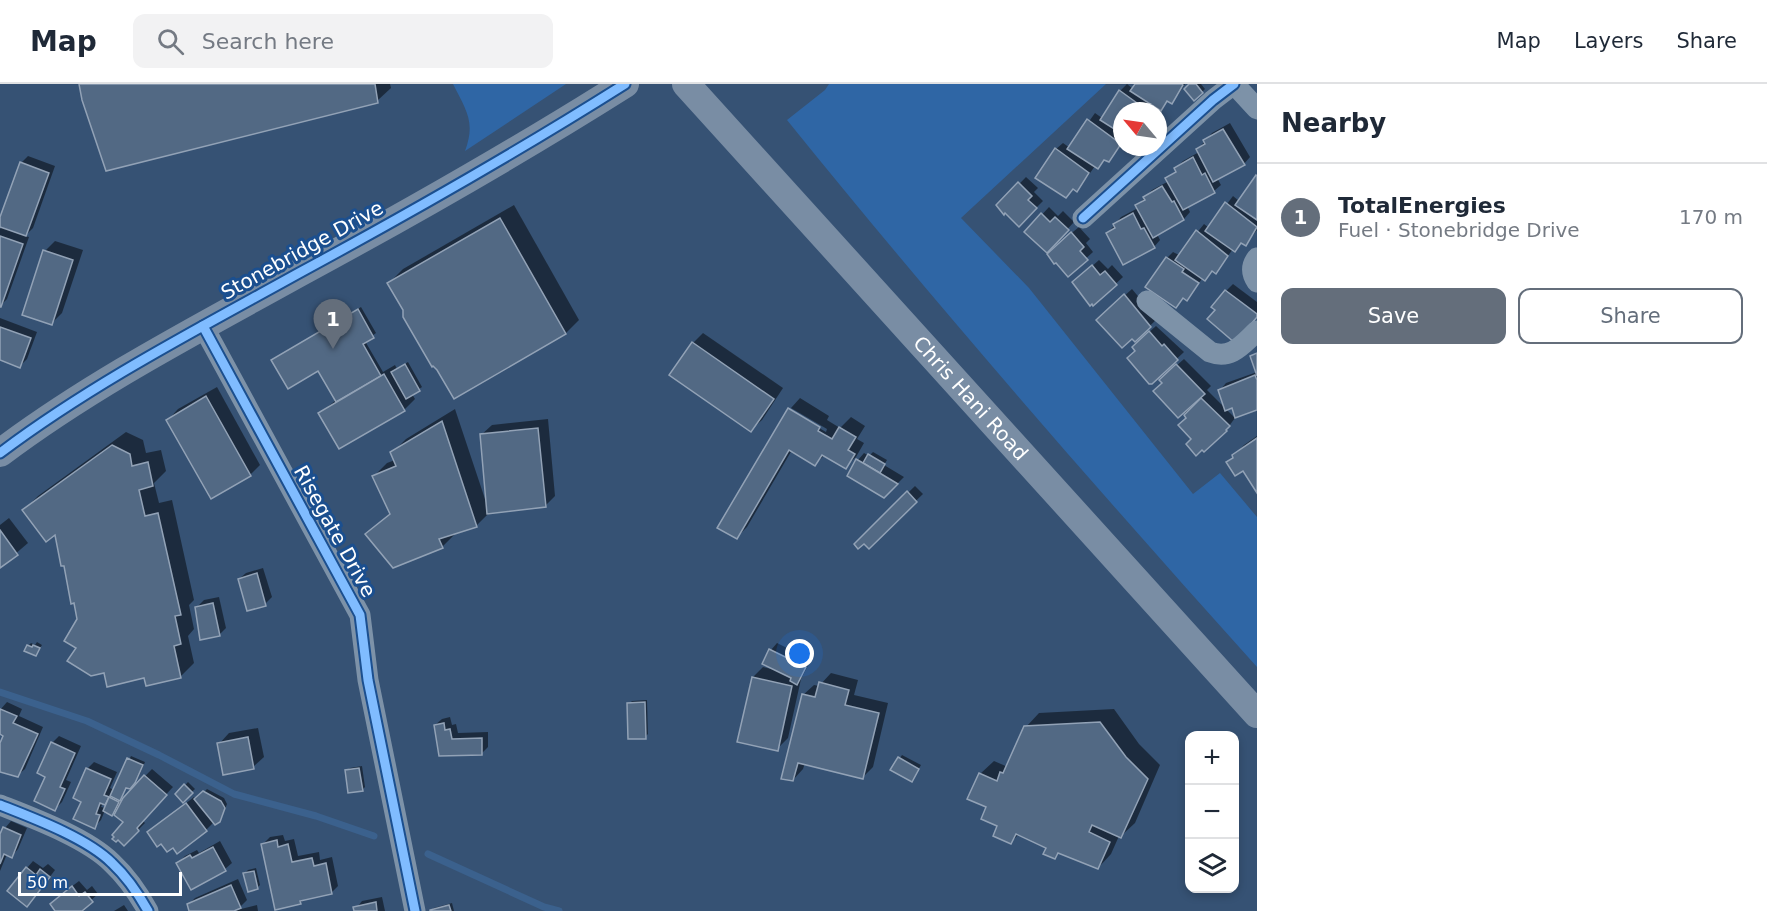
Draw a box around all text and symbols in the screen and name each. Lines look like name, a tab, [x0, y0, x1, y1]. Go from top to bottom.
search box	[133, 14, 553, 68]
text: Map	[30, 25, 97, 58]
icon: search	[154, 25, 187, 58]
text: Search here	[202, 29, 334, 54]
text: Map	[1497, 29, 1541, 53]
text: Layers	[1574, 29, 1643, 53]
text: Share	[1676, 29, 1737, 53]
north arrow	[1113, 102, 1167, 156]
text: Nearby	[1281, 108, 1386, 138]
text: TotalEnergies	[1338, 193, 1506, 218]
street label: Stonebridge Drive	[217, 195, 387, 305]
text: 1	[1294, 205, 1307, 229]
text: 170 m	[1679, 205, 1743, 229]
text: Fuel · Stonebridge Drive	[1338, 218, 1580, 242]
button: Save	[1281, 288, 1506, 344]
button: Share	[1518, 288, 1743, 344]
pin: 1	[314, 300, 352, 349]
street label: Chris Hani Road	[908, 331, 1033, 465]
street label: Risegate Drive	[289, 461, 381, 601]
your location	[785, 639, 814, 668]
map controls	[1185, 731, 1239, 893]
button: +	[1185, 731, 1239, 785]
button: −	[1185, 785, 1239, 839]
button: layers	[1185, 839, 1239, 893]
scale bar	[18, 869, 182, 896]
text: 50 m	[27, 873, 68, 892]

